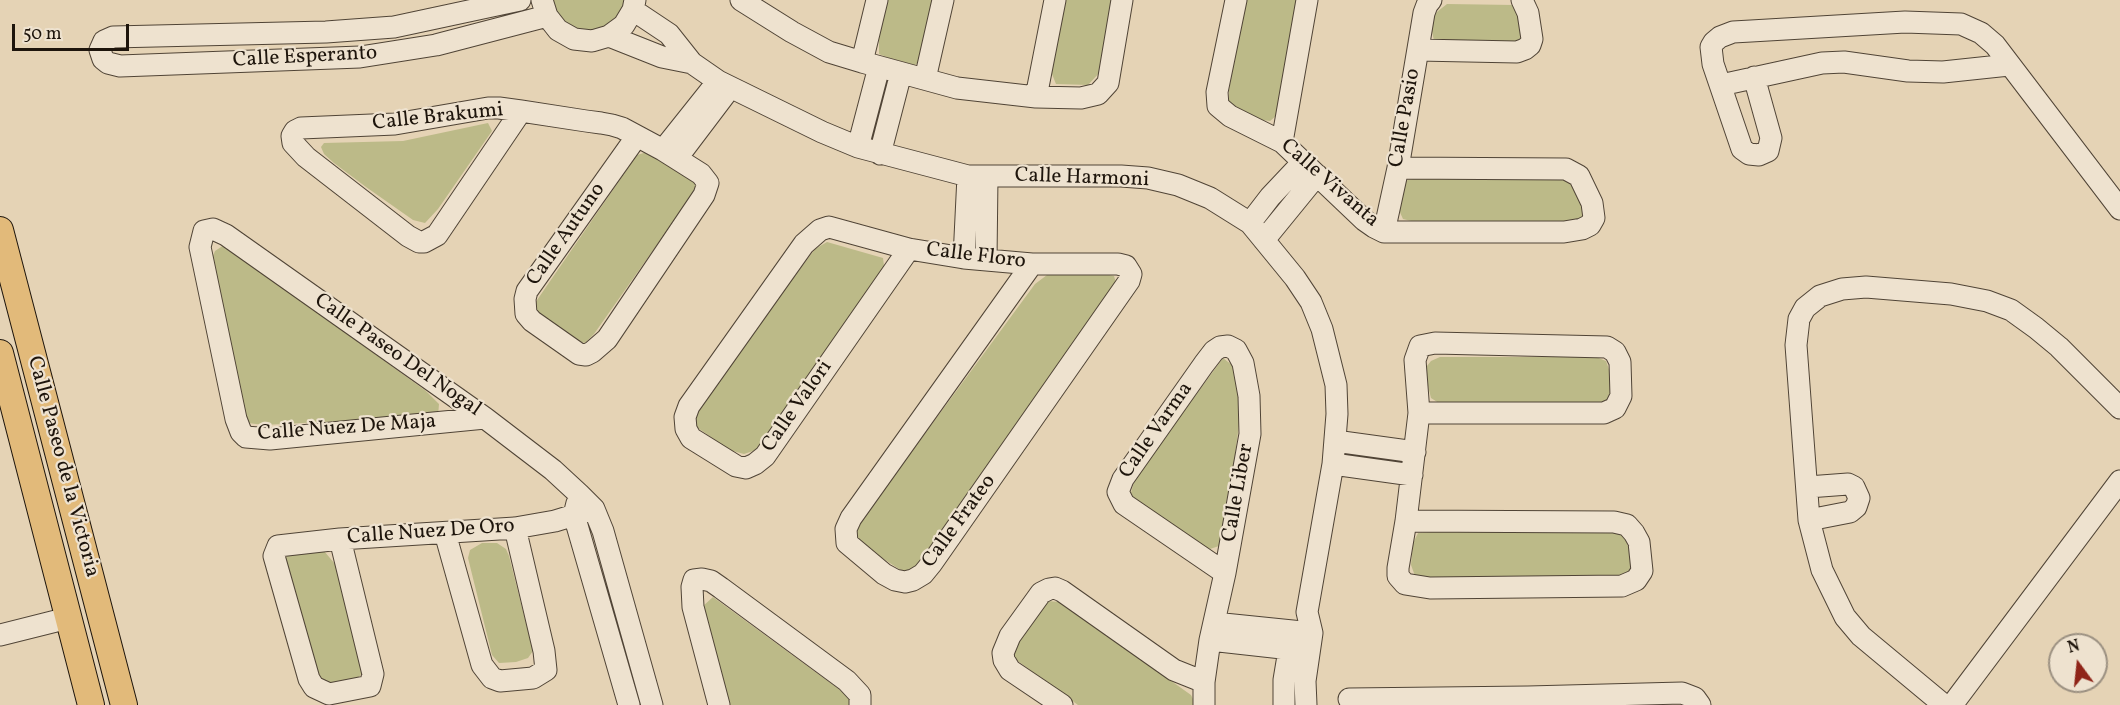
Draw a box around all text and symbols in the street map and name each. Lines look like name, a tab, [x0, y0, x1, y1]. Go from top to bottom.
scale bar	[15, 12, 132, 50]
text: 50 m	[23, 22, 62, 47]
street label: Calle Esperanto	[232, 42, 378, 74]
street label: Calle Pasio	[1385, 67, 1427, 169]
street label: Calle Brakumi	[371, 99, 505, 137]
street label: Calle Vivanta	[1275, 134, 1383, 234]
street label: Calle Harmoni	[1014, 164, 1150, 194]
street label: Calle Autuno	[522, 179, 612, 291]
street label: Calle Floro	[925, 238, 1027, 276]
street label: Calle Paseo Del Nogal	[309, 289, 485, 423]
street label: Calle Paseo de la Victoria	[20, 354, 104, 580]
street label: Calle Valori	[757, 356, 839, 458]
street label: Calle Varma	[1115, 378, 1199, 484]
street label: Calle Nuez De Maja	[257, 410, 437, 448]
street label: Calle Liber	[1218, 442, 1260, 544]
street label: Calle Frateo	[918, 470, 1002, 574]
street label: Calle Nuez De Oro	[346, 515, 516, 551]
north arrow	[2048, 633, 2108, 693]
text: N	[2065, 635, 2082, 660]

